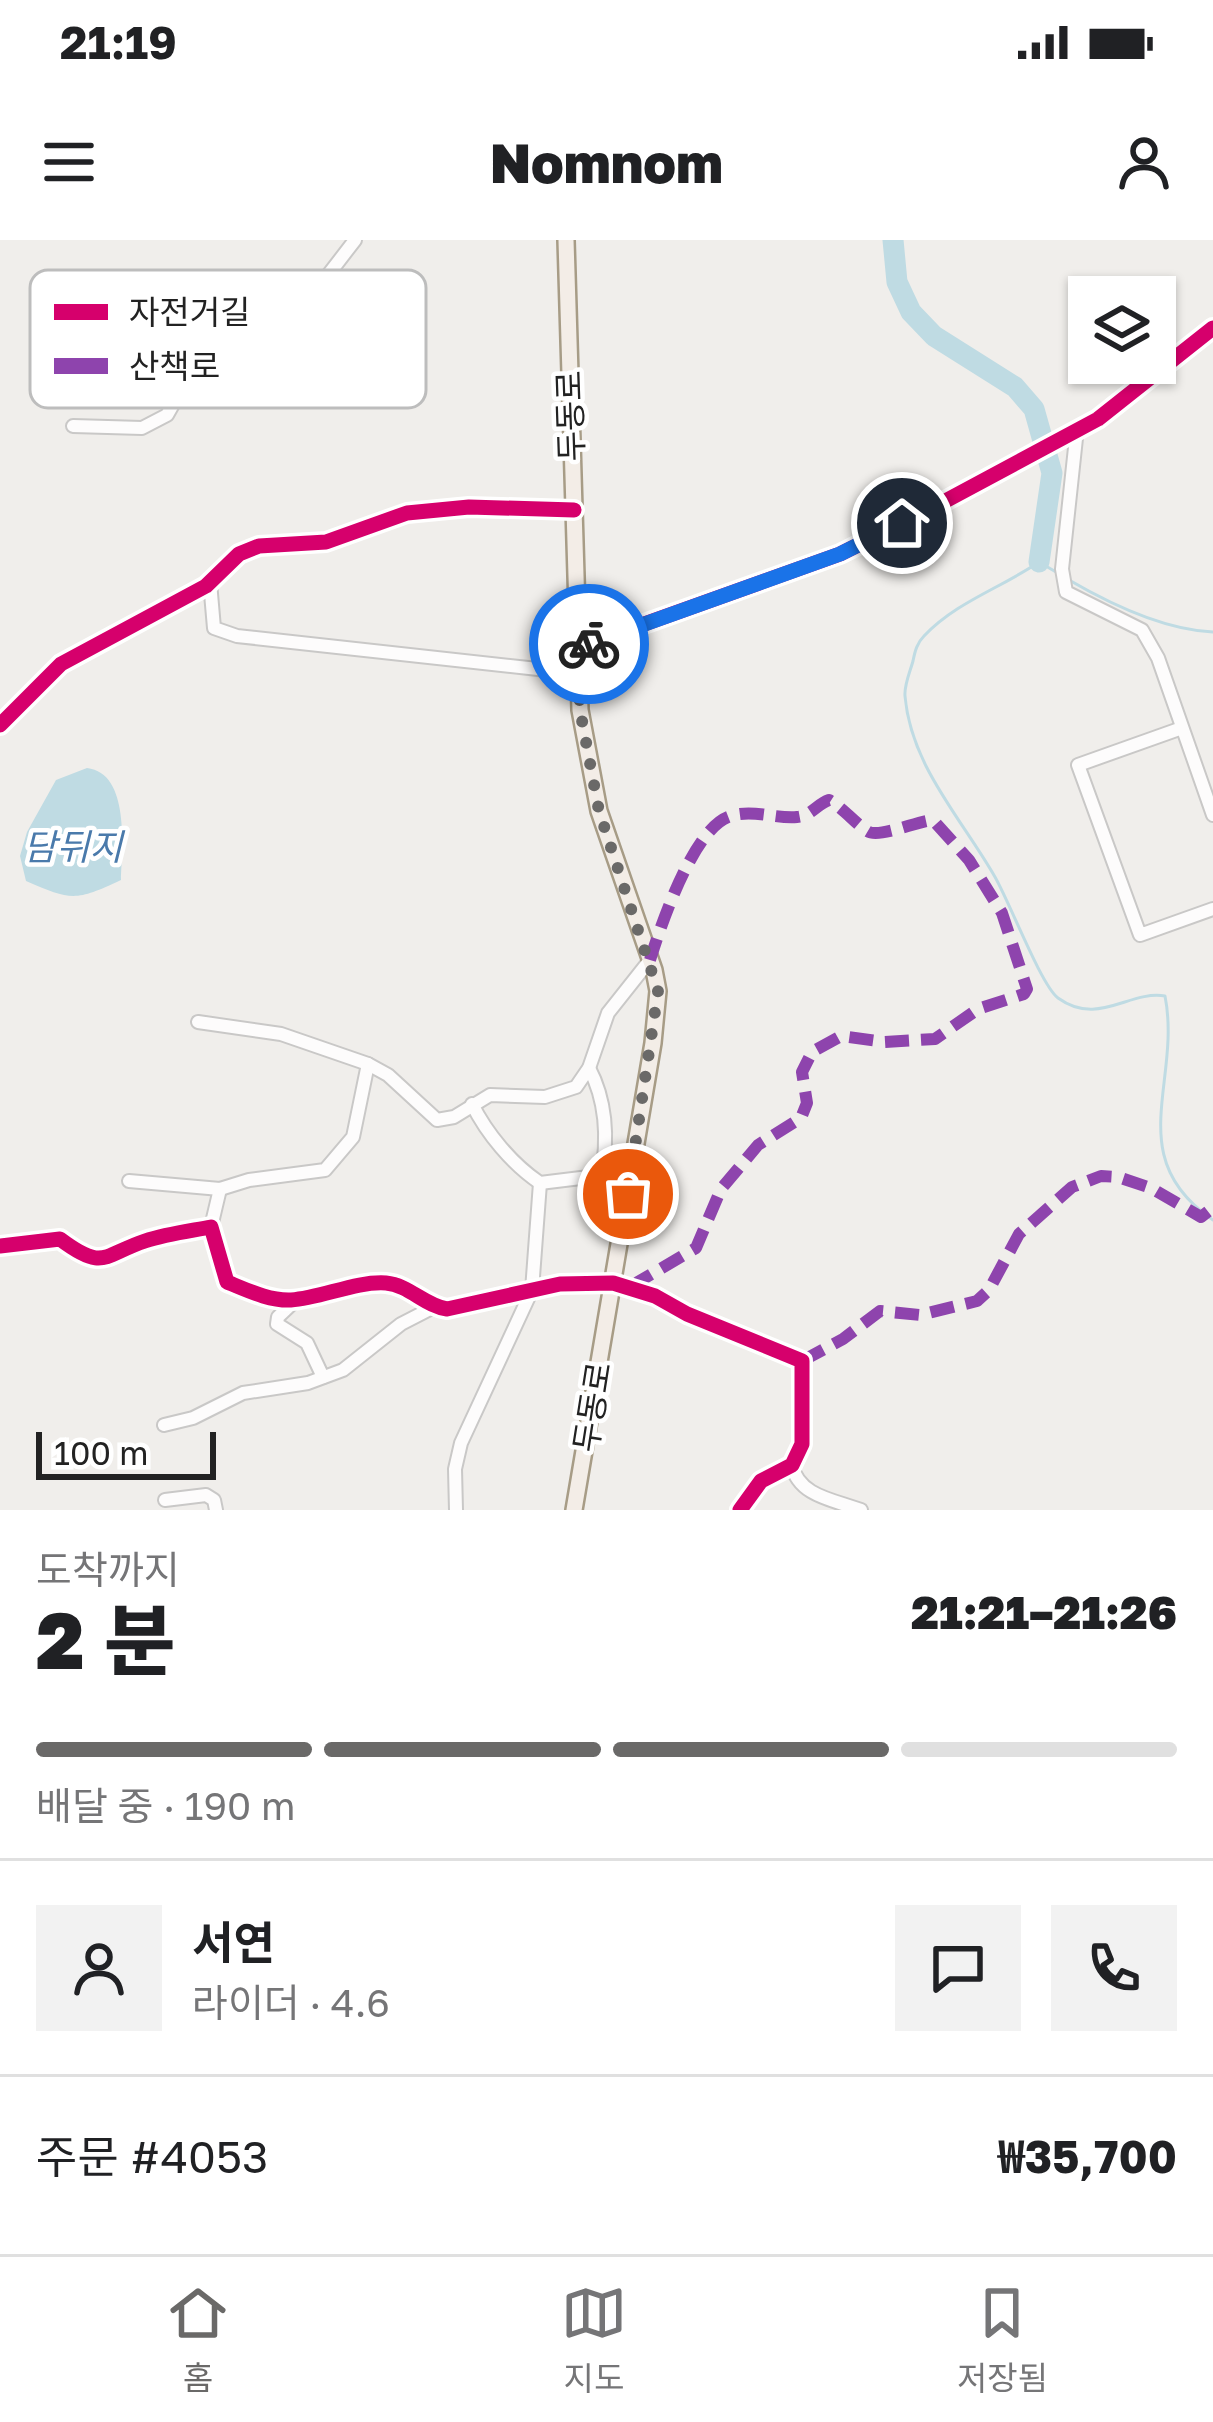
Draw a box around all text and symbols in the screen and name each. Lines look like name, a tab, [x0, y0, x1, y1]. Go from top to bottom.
text: 21:19	[60, 15, 177, 69]
icon: menu	[36, 129, 102, 195]
icon: person	[1111, 129, 1177, 195]
text: Nomnom	[490, 130, 723, 195]
legend	[30, 270, 426, 408]
map controls	[1068, 276, 1176, 384]
button: layers	[1068, 276, 1176, 384]
text: 자전거길	[129, 292, 250, 331]
text: 산책로	[129, 346, 220, 385]
street label: 두동로	[548, 370, 591, 462]
pin	[851, 472, 953, 574]
icon: home	[869, 490, 935, 556]
courier	[529, 584, 649, 704]
icon: bike	[556, 611, 622, 677]
water label: 담뒤지	[23, 825, 126, 868]
pin	[577, 1143, 679, 1245]
icon: bag	[595, 1161, 661, 1227]
street label: 두동로	[565, 1359, 618, 1455]
scale bar	[36, 1426, 216, 1479]
text: 100 m	[54, 1433, 148, 1472]
text: 도착까지	[36, 1546, 180, 1593]
text: 21:21–21:26	[911, 1585, 1177, 1639]
text: 2 분	[36, 1593, 176, 1686]
text: 배달 중 · 190 m	[36, 1782, 296, 1829]
button: person	[36, 1905, 162, 2031]
button: chat	[895, 1905, 1021, 2031]
button: phone	[1051, 1905, 1177, 2031]
text: 서연	[192, 1915, 275, 1969]
text: 라이더 · 4.6	[192, 1979, 390, 2026]
text: 주문 #4053	[36, 2129, 268, 2183]
text: ₩35,700	[998, 2129, 1177, 2183]
tab: 홈	[165, 2280, 231, 2400]
tab: 지도	[561, 2280, 627, 2400]
tab: 저장됨	[957, 2280, 1048, 2400]

